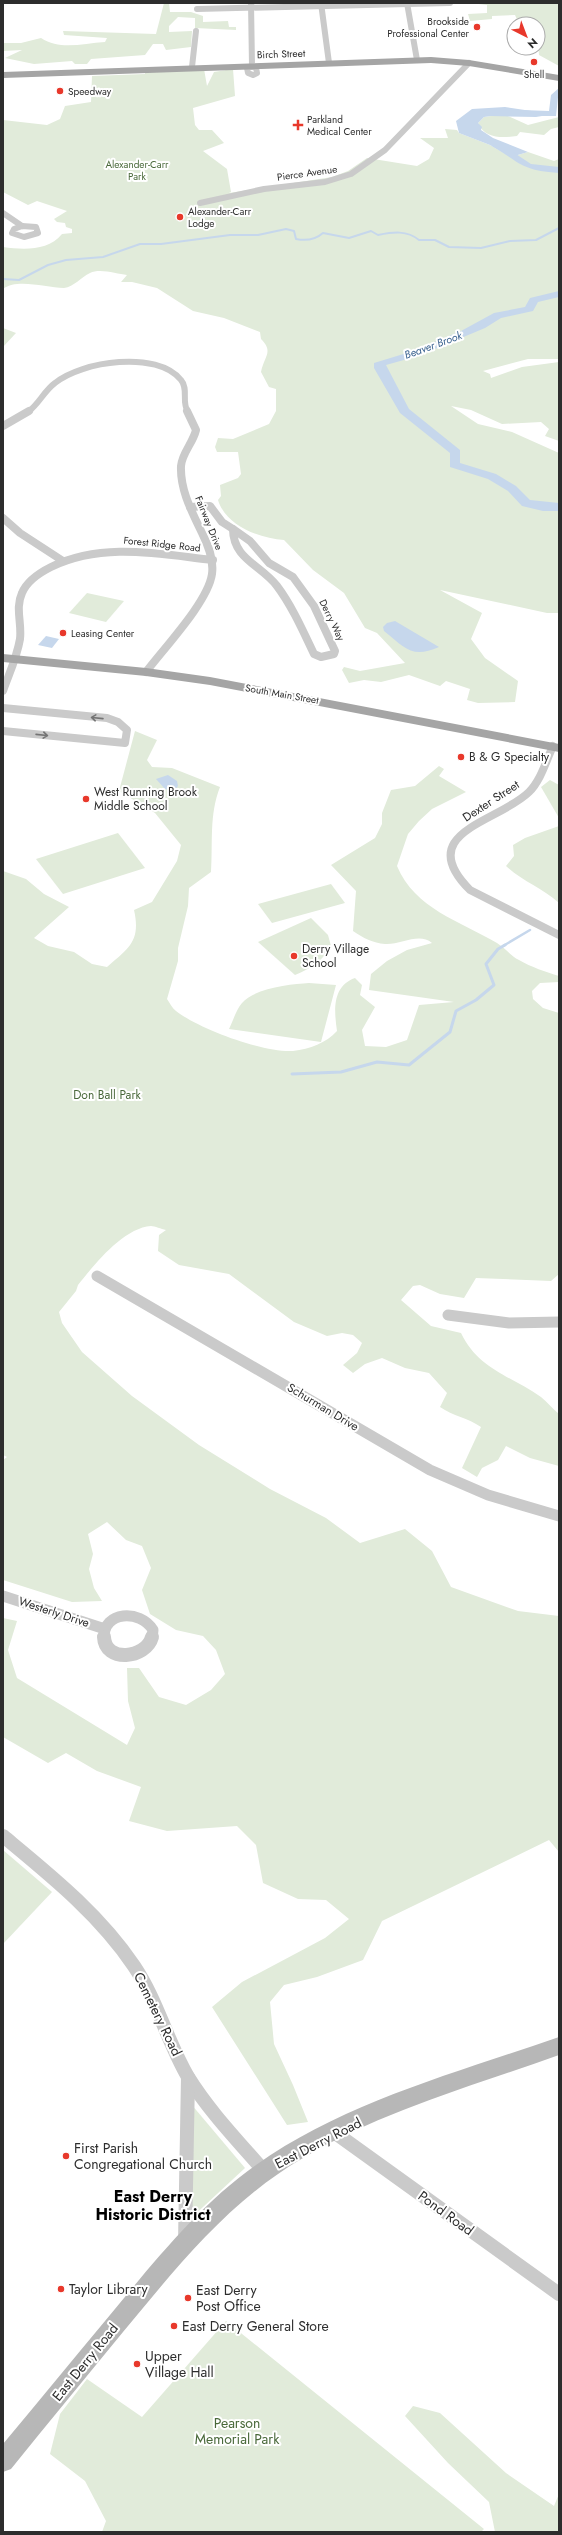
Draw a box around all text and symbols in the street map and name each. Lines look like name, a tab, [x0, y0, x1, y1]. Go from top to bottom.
place label: Brookside Professional Center	[387, 14, 470, 41]
north arrow	[506, 16, 546, 56]
marker: Brookside Professional Center	[472, 22, 482, 32]
text: N	[524, 35, 541, 52]
street label: Birch Street	[257, 46, 306, 62]
marker: Shell	[529, 57, 539, 67]
place label: Shell	[524, 67, 544, 82]
place label: Speedway	[68, 84, 112, 99]
marker: Speedway	[55, 86, 65, 96]
place label: Parkland Medical Center	[307, 112, 372, 139]
marker: Parkland Medical Center	[292, 119, 304, 131]
park label: Alexander-Carr Park	[105, 157, 169, 184]
street label: Pierce Avenue	[276, 161, 338, 185]
place label: Alexander-Carr Lodge	[188, 204, 252, 231]
marker: Alexander-Carr Lodge	[175, 212, 185, 222]
water label: Beaver Brook	[402, 327, 465, 363]
street label: Fairway Drive	[191, 494, 227, 552]
street label: Forest Ridge Road	[123, 532, 201, 556]
street label: Derry Way	[315, 597, 349, 644]
place label: Leasing Center	[71, 626, 135, 641]
marker: Leasing Center	[58, 628, 68, 638]
street label: South Main Street	[244, 680, 321, 708]
one-way arrow	[91, 714, 104, 721]
one-way arrow	[35, 731, 48, 739]
place label: B & G Specialty	[469, 748, 550, 766]
marker: B & G Specialty	[456, 752, 466, 762]
street label: Dexter Street	[459, 776, 523, 826]
place label: West Running Brook Middle School	[94, 783, 198, 815]
marker: West Running Brook Middle School	[81, 794, 91, 804]
place label: Derry Village School	[302, 940, 369, 972]
marker: Derry Village School	[289, 951, 299, 961]
park label: Don Ball Park	[73, 1086, 142, 1104]
street label: Schurman Drive	[284, 1378, 362, 1436]
street label: Westerly Drive	[16, 1592, 92, 1632]
street label: Cemetery Road	[129, 1969, 187, 2059]
street label: East Derry Road	[271, 2113, 365, 2173]
place label: First Parish Congregational Church	[74, 2138, 212, 2174]
marker: First Parish Congregational Church	[61, 2151, 71, 2161]
district label: East Derry Historic District	[95, 2185, 211, 2226]
street label: Pond Road	[414, 2186, 478, 2240]
place label: Taylor Library	[69, 2279, 148, 2299]
place label: East Derry Post Office	[196, 2280, 261, 2316]
marker: Taylor Library	[56, 2284, 66, 2294]
marker: East Derry Post Office	[183, 2293, 193, 2303]
place label: East Derry General Store	[182, 2316, 329, 2336]
street label: East Derry Road	[47, 2319, 123, 2405]
marker: East Derry General Store	[169, 2321, 179, 2331]
place label: Upper Village Hall	[145, 2346, 214, 2382]
marker: Upper Village Hall	[132, 2359, 142, 2369]
park label: Pearson Memorial Park	[195, 2413, 280, 2449]

